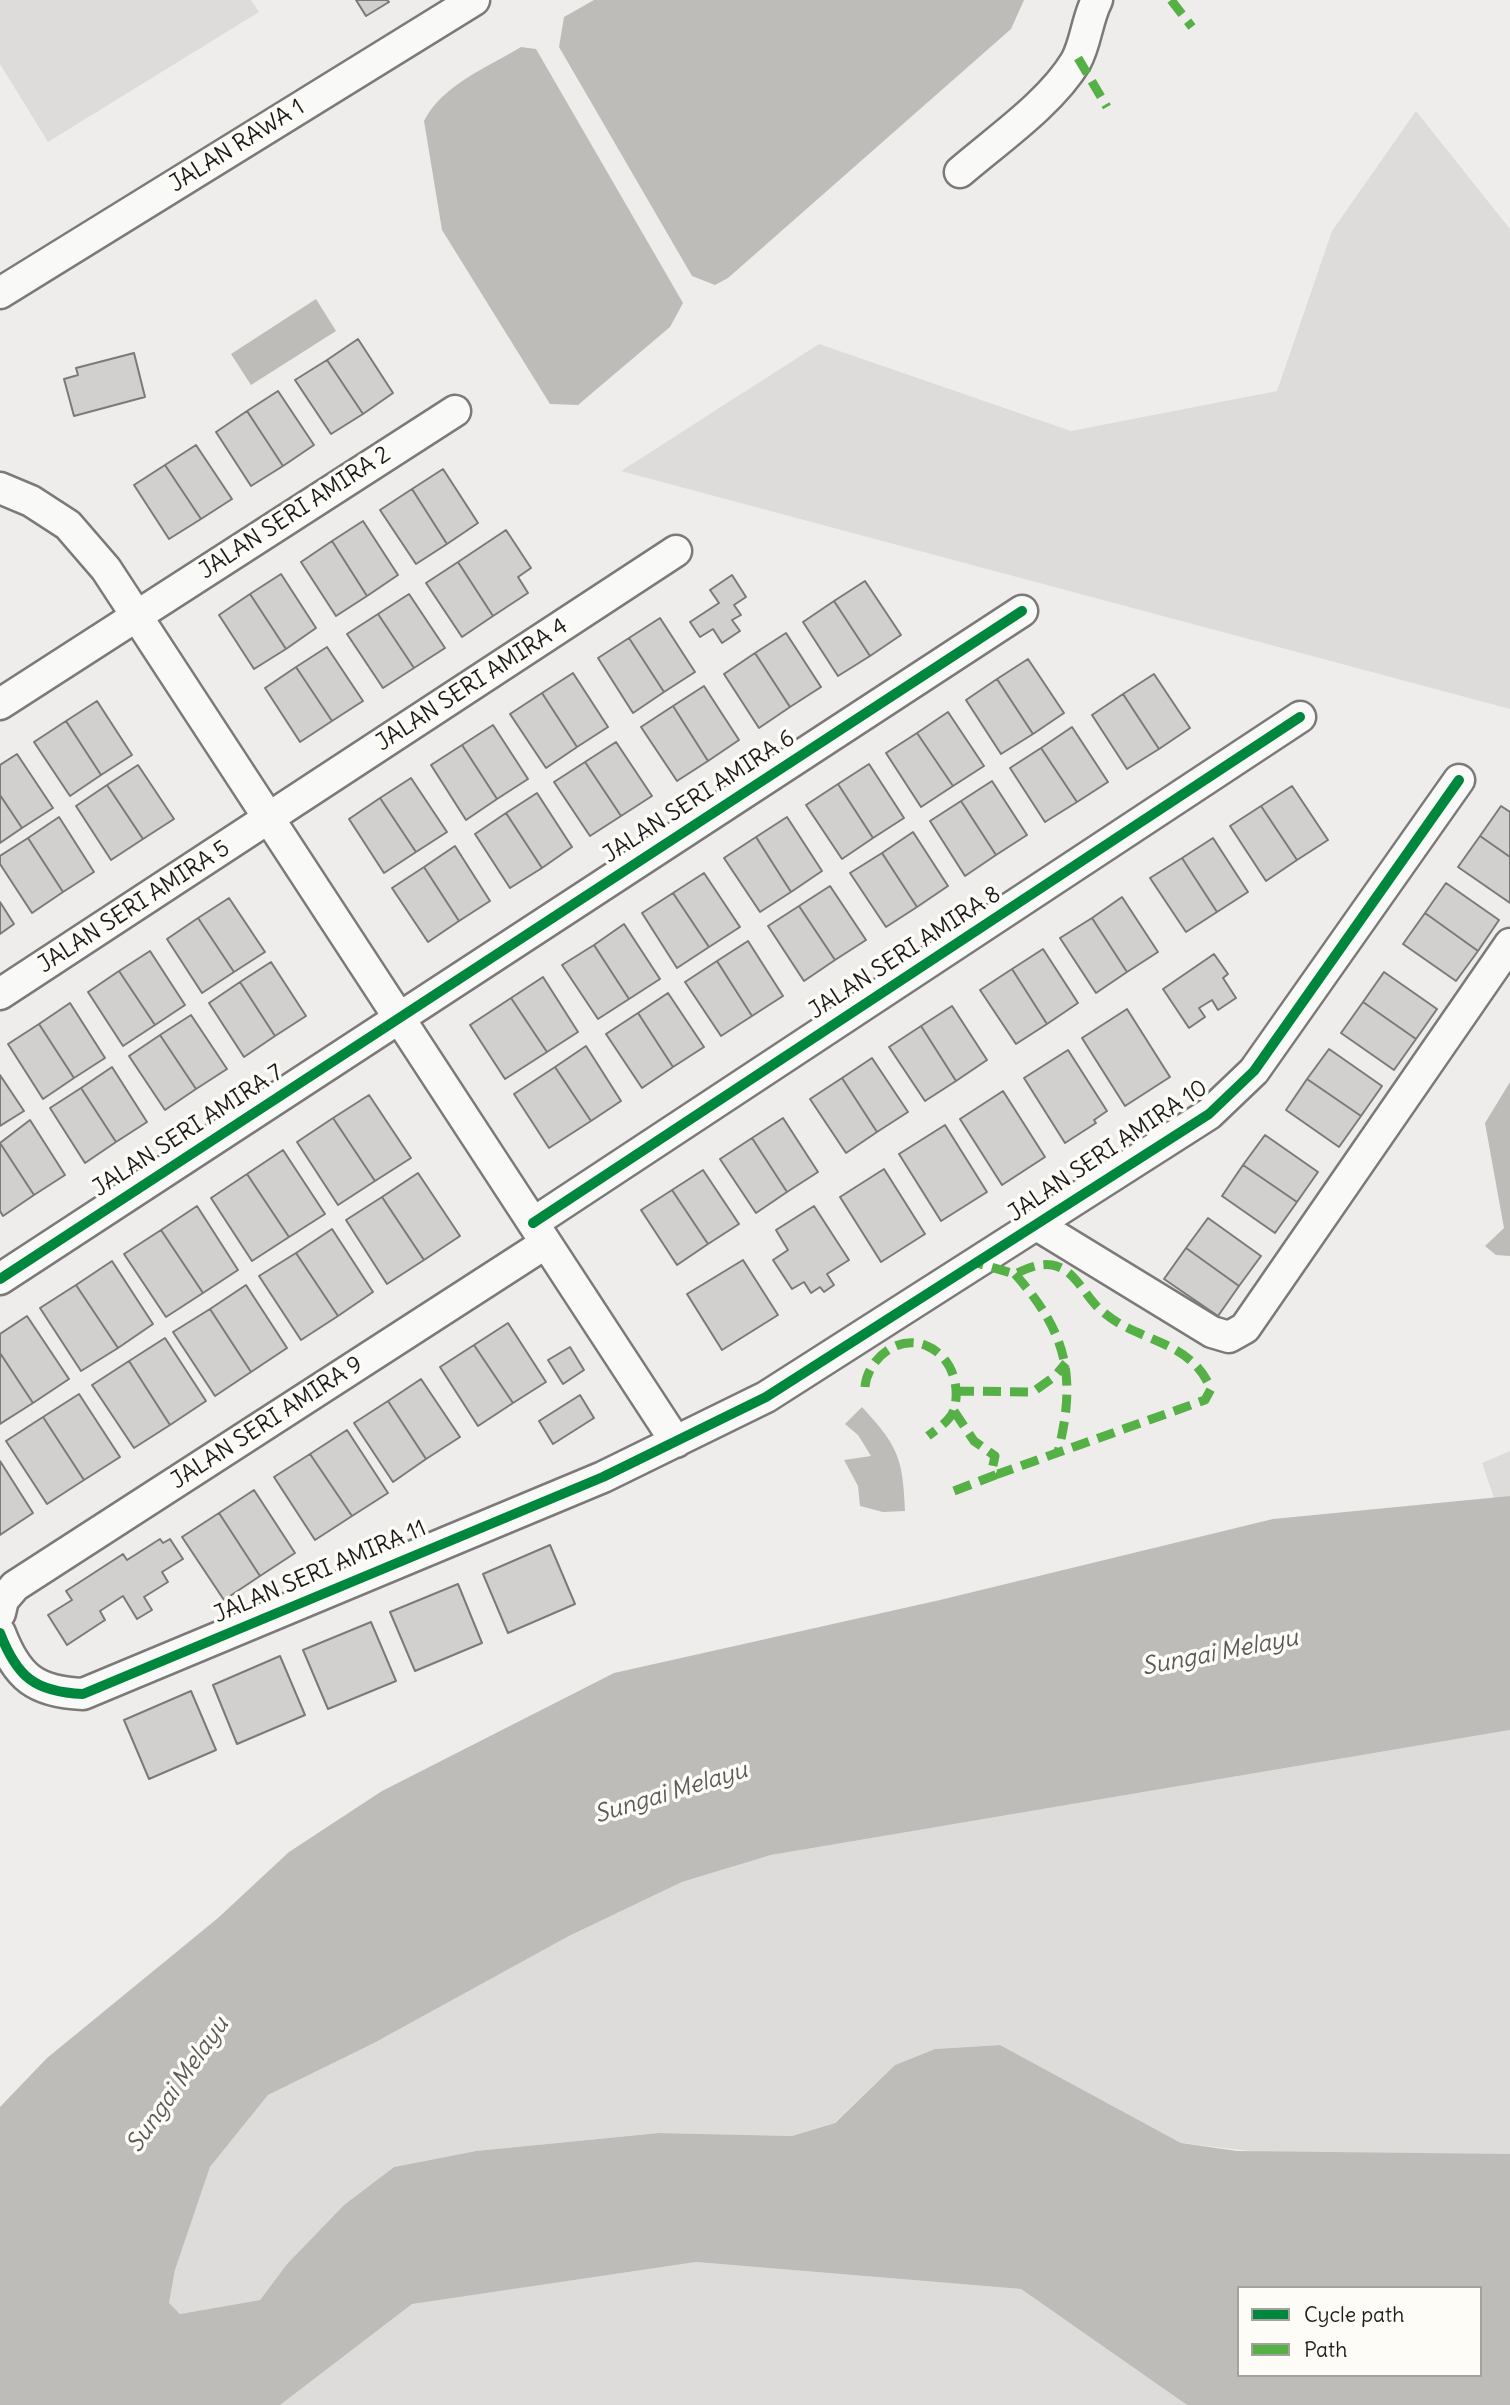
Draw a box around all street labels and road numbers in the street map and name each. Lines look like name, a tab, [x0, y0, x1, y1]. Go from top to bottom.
street label: JALAN RAWA 1	[164, 94, 310, 198]
street label: JALAN SERI AMIRA 2	[194, 441, 396, 585]
street label: JALAN SERI AMIRA 4	[371, 613, 573, 757]
street label: JALAN SERI AMIRA 6	[598, 725, 800, 869]
street label: JALAN SERI AMIRA 5	[33, 835, 235, 979]
street label: JALAN SERI AMIRA 8	[804, 881, 1006, 1025]
street label: JALAN SERI AMIRA 7	[88, 1059, 288, 1203]
street label: JALAN SERI AMIRA 10	[1003, 1074, 1213, 1228]
street label: JALAN SERI AMIRA 9	[166, 1351, 368, 1495]
street label: JALAN SERI AMIRA 11	[210, 1515, 430, 1629]

